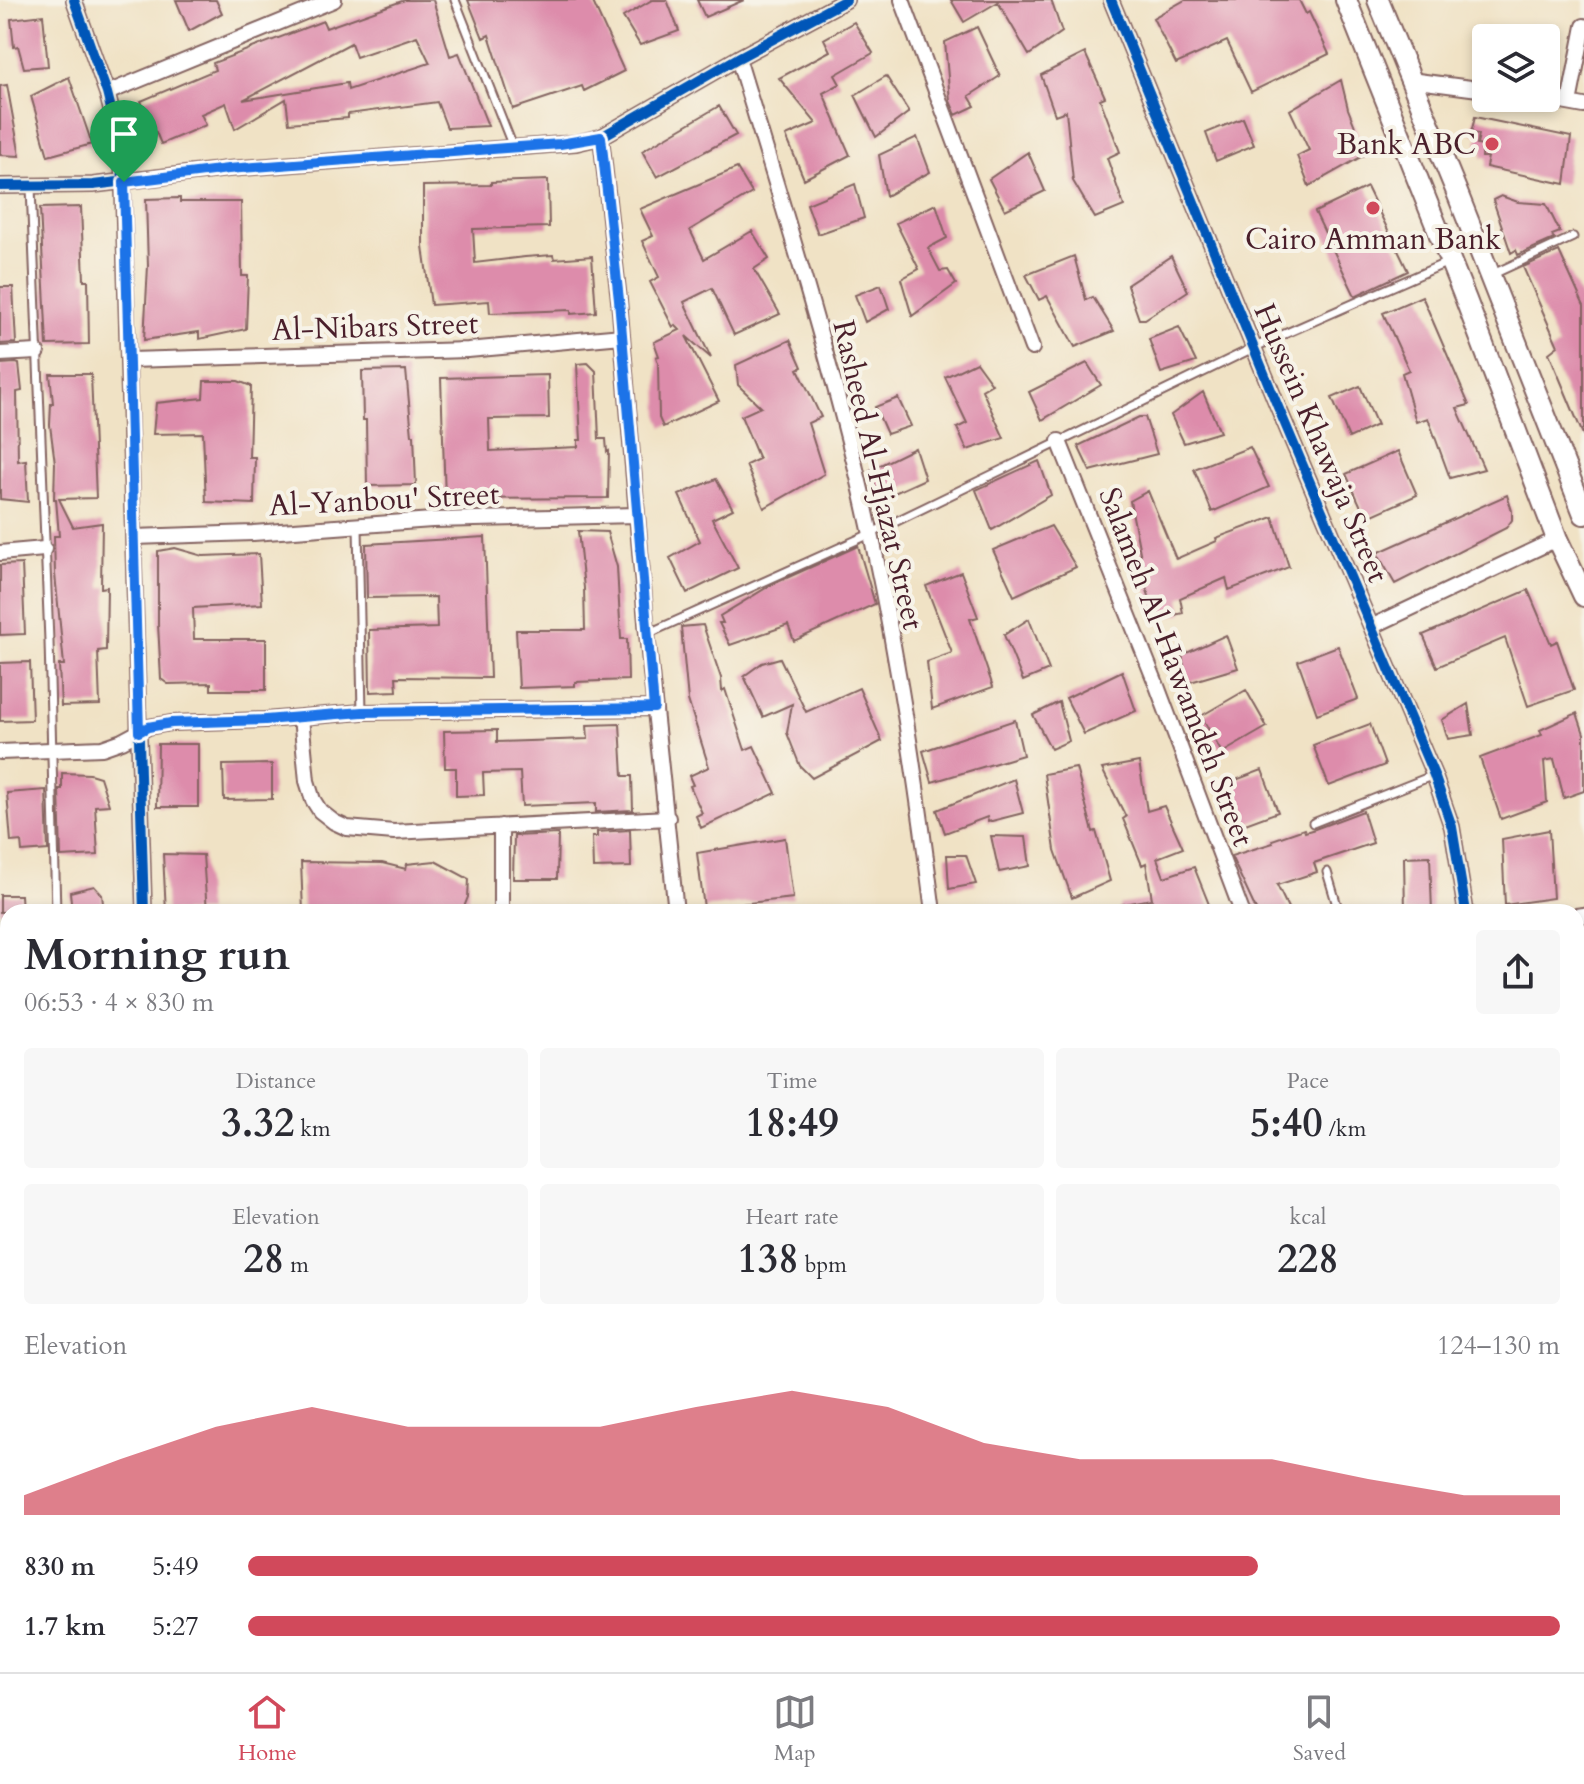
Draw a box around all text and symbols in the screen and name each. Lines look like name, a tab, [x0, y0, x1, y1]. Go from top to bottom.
map controls	[1472, 24, 1560, 112]
button: layers	[1472, 24, 1560, 112]
pin	[90, 100, 158, 182]
icon: arrive	[102, 112, 146, 156]
place label: Bank ABC	[1337, 124, 1476, 165]
marker: Bank ABC	[1483, 135, 1501, 153]
marker: Cairo Amman Bank	[1364, 199, 1382, 217]
place label: Cairo Amman Bank	[1245, 219, 1501, 260]
street label: Hussein Khawaja Street	[1244, 297, 1399, 589]
street label: Al-Nibars Street	[271, 303, 479, 351]
street label: Rasheed Al-Hjazat Street	[822, 316, 934, 634]
street label: Al-Yanbou' Street	[268, 473, 501, 527]
street label: Salameh Al-Hawamdeh Street	[1089, 482, 1264, 853]
text: Morning run	[24, 925, 290, 985]
button: share	[1476, 930, 1560, 1014]
text: 06:53 · 4 × 830 m	[24, 985, 214, 1020]
text: Distance	[236, 1066, 316, 1096]
text: Time	[767, 1066, 817, 1096]
text: Pace	[1287, 1066, 1329, 1096]
text: 3.32	[221, 1096, 294, 1151]
text: 18:49	[745, 1096, 839, 1151]
text: 5:40	[1250, 1096, 1323, 1151]
text: km	[294, 1114, 331, 1144]
text: /km	[1323, 1114, 1366, 1144]
text: Elevation	[232, 1202, 320, 1232]
text: Heart rate	[745, 1202, 839, 1232]
text: kcal	[1290, 1202, 1326, 1232]
text: 28	[243, 1232, 284, 1287]
text: 138	[737, 1232, 799, 1287]
text: 228	[1277, 1232, 1339, 1287]
text: m	[284, 1250, 309, 1280]
text: bpm	[799, 1250, 847, 1280]
text: Elevation	[24, 1328, 127, 1363]
text: 124–130 m	[1437, 1328, 1560, 1363]
text: 830 m	[24, 1549, 95, 1584]
text: 5:49	[152, 1549, 199, 1584]
text: 1.7 km	[24, 1609, 105, 1644]
text: 5:27	[152, 1609, 199, 1644]
tab: Home	[238, 1690, 297, 1768]
tab: Map	[773, 1690, 817, 1768]
tab: Saved	[1293, 1690, 1346, 1768]

